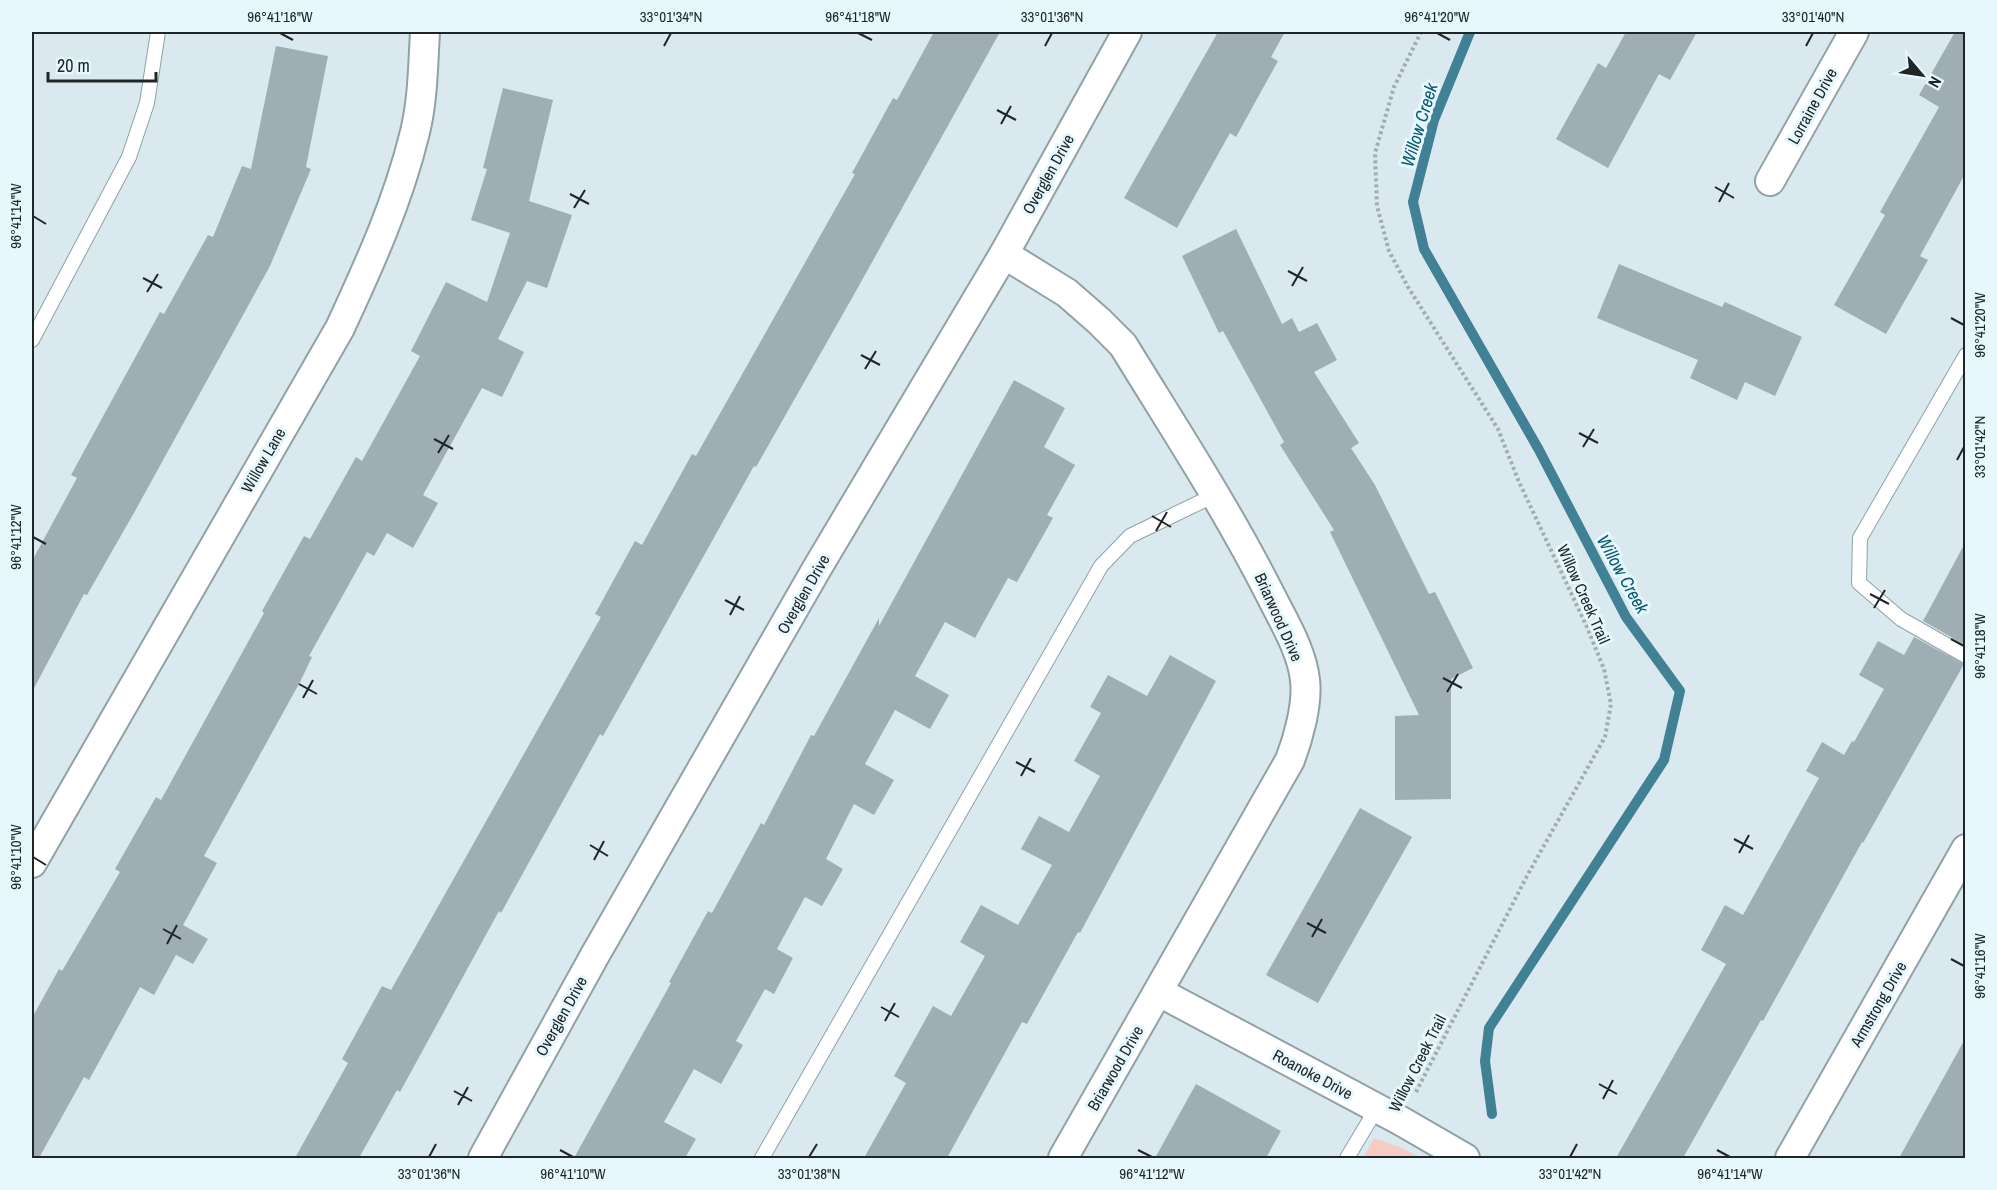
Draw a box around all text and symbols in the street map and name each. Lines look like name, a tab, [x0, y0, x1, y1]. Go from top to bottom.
text: 96°41'16"W	[247, 6, 313, 27]
text: 33°01'34"N	[640, 6, 702, 27]
text: 96°41'18"W	[825, 6, 891, 27]
text: 33°01'36"N	[1021, 6, 1083, 27]
text: 96°41'20"W	[1404, 6, 1470, 27]
text: 33°01'40"N	[1782, 6, 1844, 27]
scale bar	[48, 45, 156, 83]
north arrow	[1892, 45, 1952, 105]
text: 20 m	[57, 53, 90, 78]
street label: Lorraine Drive	[1782, 64, 1842, 148]
text: N	[1923, 73, 1947, 92]
water label: Willow Creek	[1394, 79, 1444, 170]
street label: Overglen Drive	[1017, 130, 1079, 218]
text: 96°41'14"W	[5, 183, 26, 249]
text: 96°41'20"W	[1969, 292, 1990, 358]
text: 33°01'42"N	[1969, 416, 1990, 478]
street label: Willow Lane	[236, 424, 290, 496]
text: 96°41'12"W	[5, 504, 26, 570]
water label: Willow Creek	[1591, 530, 1655, 618]
street label: Willow Creek Trail	[1552, 541, 1616, 647]
street label: Overglen Drive	[771, 550, 835, 638]
street label: Briarwood Drive	[1250, 569, 1308, 665]
text: 96°41'18"W	[1969, 613, 1990, 679]
text: 96°41'10"W	[5, 824, 26, 890]
text: 96°41'16"W	[1969, 933, 1990, 999]
street label: Armstrong Drive	[1844, 957, 1911, 1052]
street label: Overglen Drive	[530, 972, 592, 1060]
street label: Willow Creek Trail	[1383, 1011, 1451, 1115]
street label: Briarwood Drive	[1082, 1021, 1148, 1115]
street label: Roanoke Drive	[1269, 1044, 1357, 1104]
text: 33°01'36"N	[398, 1163, 460, 1184]
text: 96°41'10"W	[540, 1163, 606, 1184]
text: 33°01'38"N	[778, 1163, 840, 1184]
text: 96°41'12"W	[1119, 1163, 1185, 1184]
text: 33°01'42"N	[1539, 1163, 1601, 1184]
text: 96°41'14"W	[1697, 1163, 1763, 1184]

